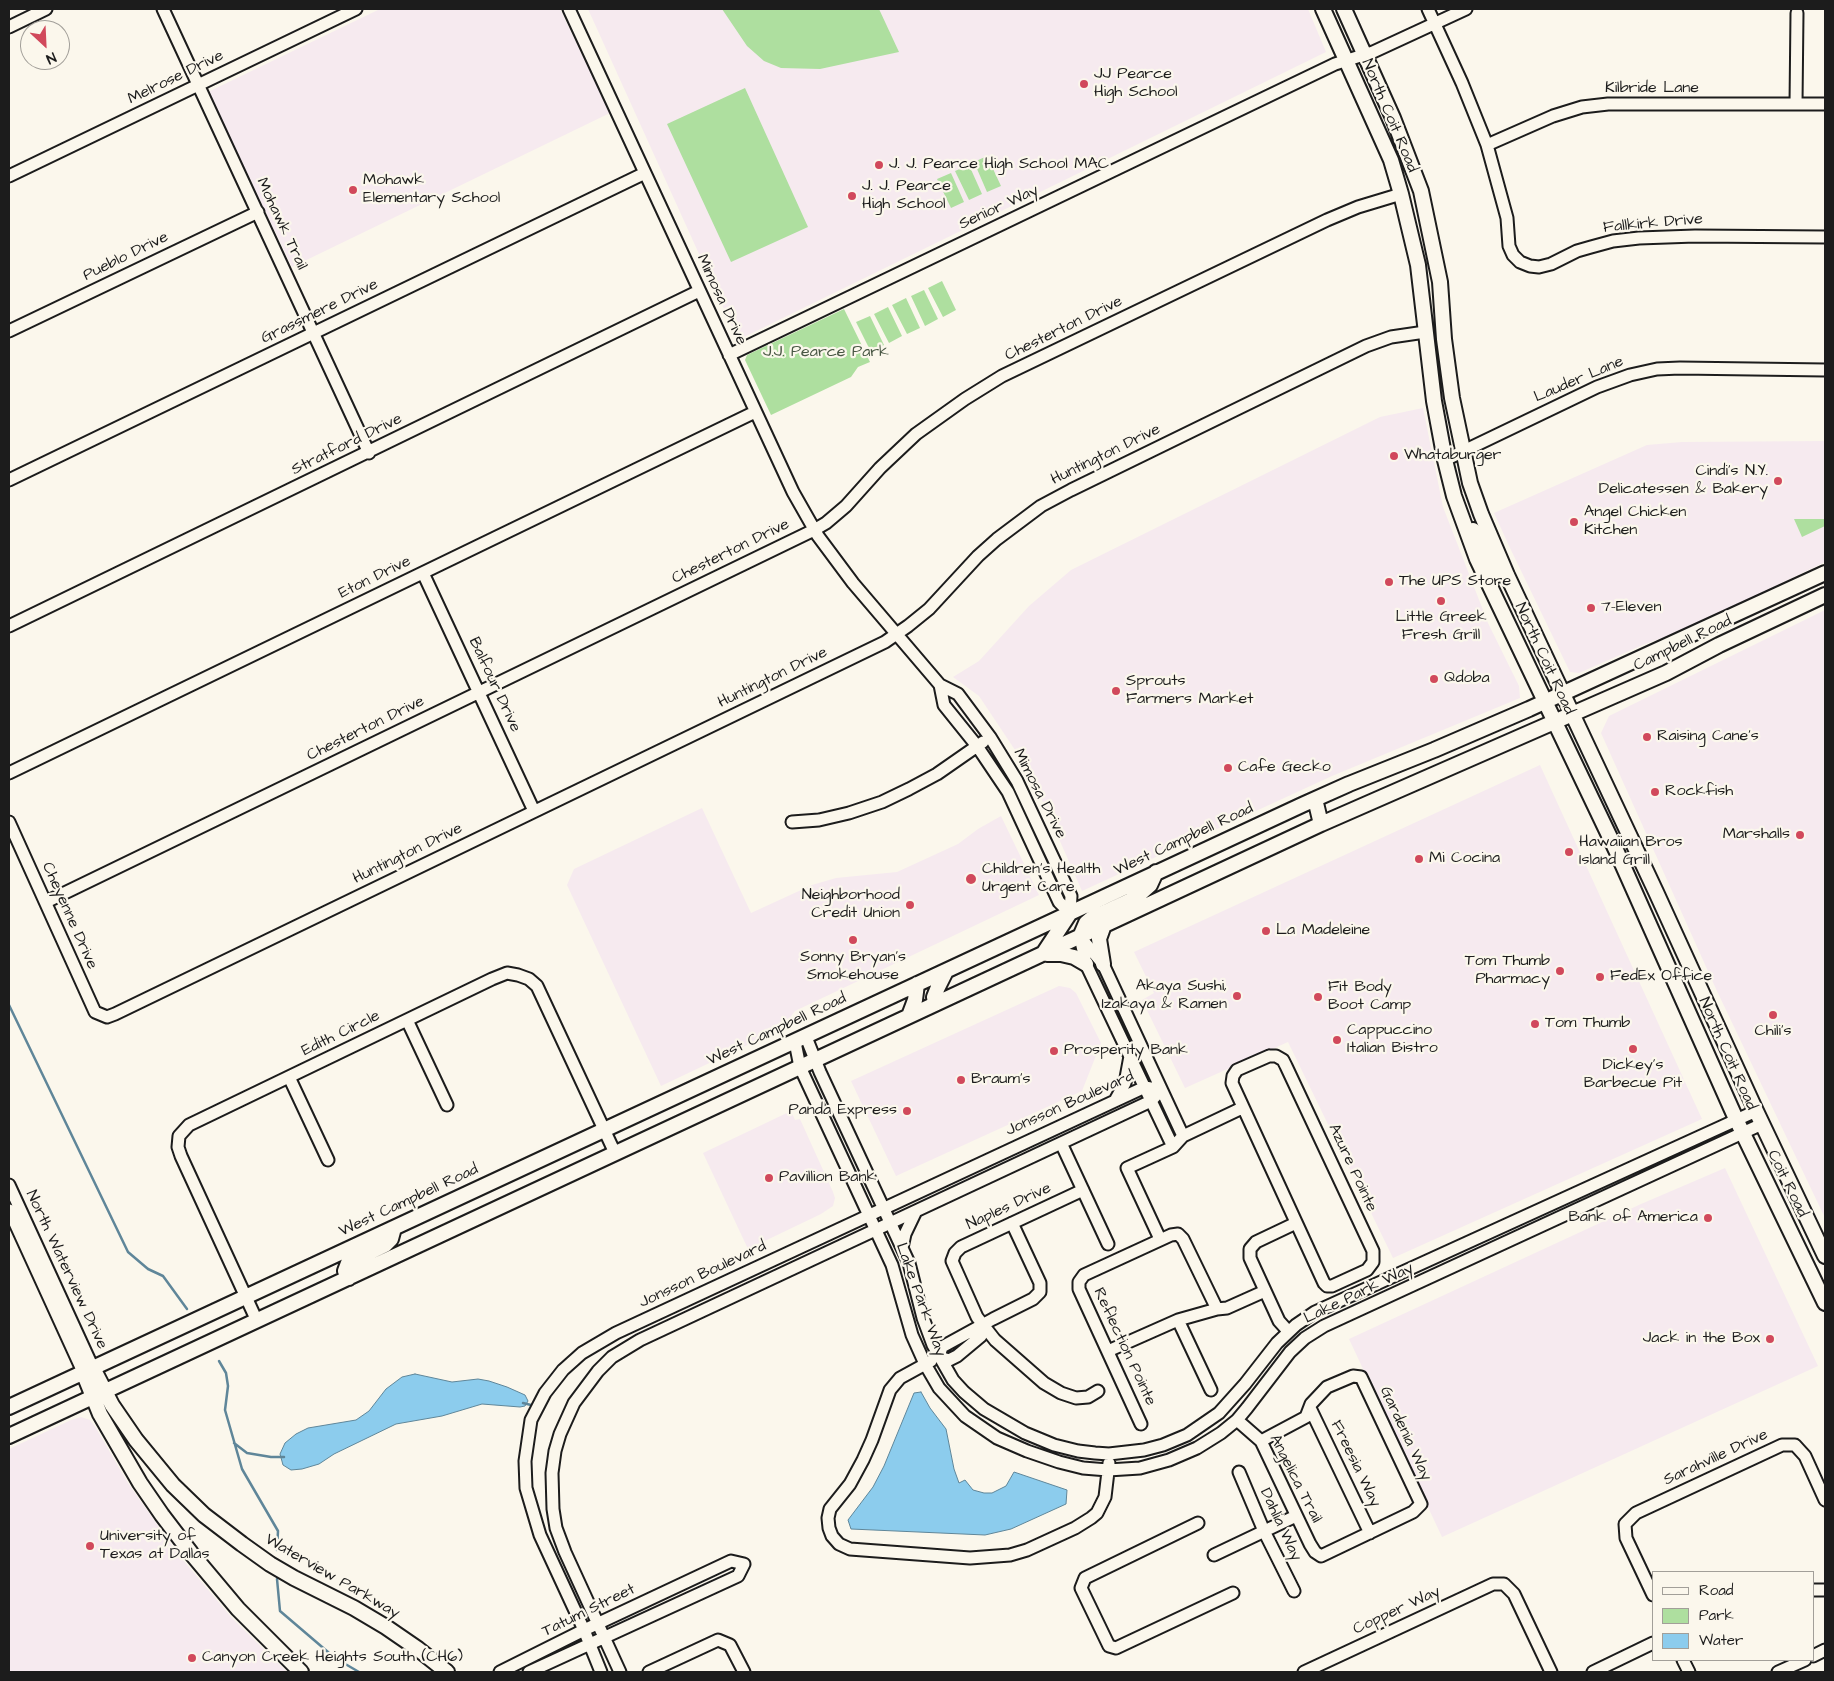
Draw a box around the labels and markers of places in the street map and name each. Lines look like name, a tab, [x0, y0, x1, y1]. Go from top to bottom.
place label: JJ Pearce High School	[1094, 65, 1178, 103]
marker: JJ Pearce High School	[1078, 78, 1090, 90]
place label: J. J. Pearce High School MAC	[889, 155, 1109, 175]
marker: J. J. Pearce High School MAC	[873, 159, 885, 171]
place label: Mohawk Elementary School	[363, 171, 500, 209]
place label: J. J. Pearce High School	[862, 177, 951, 215]
marker: Mohawk Elementary School	[347, 184, 359, 196]
marker: J. J. Pearce High School	[846, 190, 858, 202]
place label: Whataburger	[1404, 446, 1501, 466]
marker: Whataburger	[1388, 450, 1400, 462]
place label: Cindi's N.Y. Delicatessen & Bakery	[1599, 462, 1768, 500]
marker: Cindi's N.Y. Delicatessen & Bakery	[1772, 475, 1784, 487]
place label: Angel Chicken Kitchen	[1584, 503, 1686, 541]
marker: Angel Chicken Kitchen	[1568, 516, 1580, 528]
place label: The UPS Store	[1399, 572, 1511, 592]
marker: The UPS Store	[1383, 576, 1395, 588]
marker: Little Greek Fresh Grill	[1435, 595, 1447, 607]
place label: 7-Eleven	[1601, 598, 1661, 618]
marker: 7-Eleven	[1585, 602, 1597, 614]
place label: Little Greek Fresh Grill	[1395, 608, 1487, 646]
place label: Qdoba	[1444, 669, 1490, 689]
place label: Sprouts Farmers Market	[1126, 672, 1254, 710]
marker: Qdoba	[1428, 673, 1440, 685]
marker: Sprouts Farmers Market	[1110, 685, 1122, 697]
place label: Raising Cane's	[1657, 727, 1759, 747]
marker: Raising Cane's	[1641, 731, 1653, 743]
place label: Cafe Gecko	[1238, 758, 1331, 778]
marker: Cafe Gecko	[1222, 762, 1234, 774]
place label: Rockfish	[1665, 782, 1733, 802]
marker: Rockfish	[1649, 786, 1661, 798]
place label: Marshalls	[1723, 825, 1790, 845]
marker: Marshalls	[1794, 829, 1806, 841]
place label: Hawaiian Bros Island Grill	[1579, 833, 1683, 871]
marker: Hawaiian Bros Island Grill	[1563, 846, 1575, 858]
place label: Mi Cocina	[1429, 849, 1500, 869]
marker: Mi Cocina	[1413, 853, 1425, 865]
place label: Children's Health Urgent Care	[982, 860, 1100, 898]
marker: Children's Health Urgent Care	[964, 872, 978, 886]
place label: Neighborhood Credit Union	[802, 886, 900, 924]
marker: Neighborhood Credit Union	[904, 899, 916, 911]
place label: La Madeleine	[1276, 921, 1370, 941]
marker: La Madeleine	[1260, 925, 1272, 937]
marker: Sonny Bryan's Smokehouse	[847, 934, 859, 946]
place label: Sonny Bryan's Smokehouse	[800, 948, 906, 986]
place label: Tom Thumb Pharmacy	[1465, 952, 1550, 990]
marker: Tom Thumb Pharmacy	[1554, 965, 1566, 977]
place label: FedEx Office	[1610, 967, 1712, 987]
marker: FedEx Office	[1594, 971, 1606, 983]
place label: Akaya Sushi, Izakaya & Ramen	[1101, 977, 1227, 1015]
place label: Fit Body Boot Camp	[1328, 978, 1411, 1016]
marker: Akaya Sushi, Izakaya & Ramen	[1231, 990, 1243, 1002]
marker: Fit Body Boot Camp	[1312, 991, 1324, 1003]
marker: Chili's	[1767, 1009, 1779, 1021]
place label: Tom Thumb	[1545, 1014, 1630, 1034]
marker: Tom Thumb	[1529, 1018, 1541, 1030]
place label: Cappuccino Italian Bistro	[1347, 1021, 1438, 1059]
place label: Chili's	[1754, 1022, 1792, 1042]
marker: Cappuccino Italian Bistro	[1331, 1034, 1343, 1046]
place label: Prosperity Bank	[1064, 1041, 1188, 1061]
marker: Dickey's Barbecue Pit	[1627, 1043, 1639, 1055]
marker: Prosperity Bank	[1048, 1045, 1060, 1057]
place label: Dickey's Barbecue Pit	[1584, 1056, 1682, 1094]
place label: Braum's	[971, 1070, 1031, 1090]
marker: Braum's	[955, 1074, 967, 1086]
place label: Panda Express	[788, 1101, 897, 1121]
marker: Panda Express	[901, 1105, 913, 1117]
place label: Pavillion Bank	[779, 1168, 876, 1188]
marker: Pavillion Bank	[763, 1172, 775, 1184]
place label: Bank of America	[1568, 1208, 1698, 1228]
marker: Bank of America	[1702, 1212, 1714, 1224]
place label: Jack in the Box	[1643, 1329, 1760, 1349]
marker: Jack in the Box	[1764, 1333, 1776, 1345]
place label: University of Texas at Dallas	[100, 1527, 209, 1565]
marker: University of Texas at Dallas	[84, 1540, 96, 1552]
place label: Canyon Creek Heights South (CH6)	[202, 1648, 463, 1668]
marker: Canyon Creek Heights South (CH6)	[186, 1652, 198, 1664]

